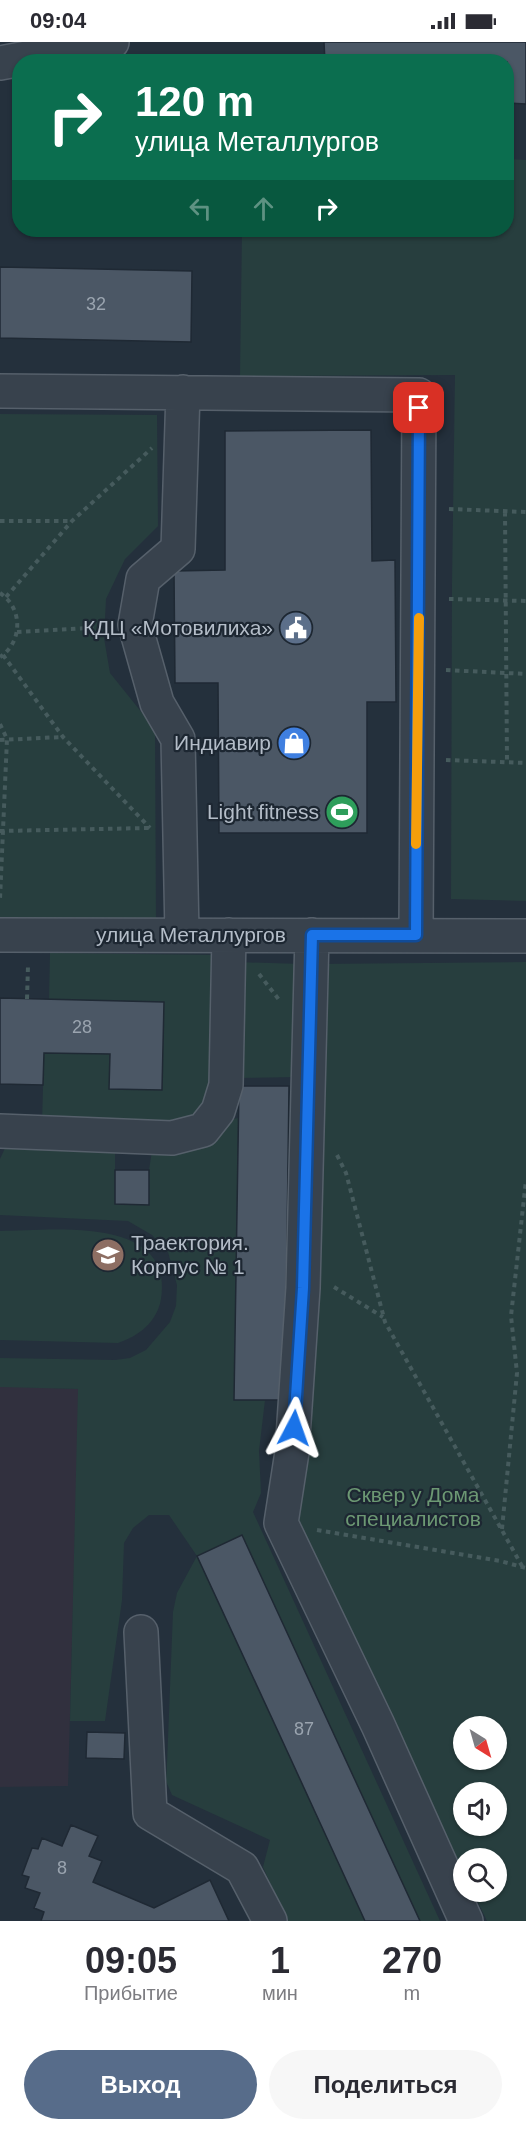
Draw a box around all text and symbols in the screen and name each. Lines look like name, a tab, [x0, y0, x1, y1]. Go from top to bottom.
text: 09:04	[30, 8, 86, 33]
icon: right	[36, 78, 114, 156]
text: 120 m	[135, 78, 254, 125]
text: улица Металлургов	[135, 127, 379, 157]
icon: left	[184, 192, 217, 225]
icon: ahead	[247, 192, 280, 225]
icon: right	[310, 192, 343, 225]
house number: 32	[86, 294, 106, 314]
pin	[393, 382, 444, 433]
icon: arrive	[402, 391, 435, 424]
public building icon: КДЦ «Мотовилиха»	[278, 610, 314, 646]
place label: КДЦ «Мотовилиха»	[83, 616, 273, 639]
shop icon: Индиавир	[276, 725, 312, 761]
place label: Индиавир	[174, 731, 271, 754]
sports icon: Light fitness	[324, 794, 360, 830]
place label: Light fitness	[207, 800, 319, 823]
street label: улица Металлургов	[96, 923, 286, 946]
house number: 28	[72, 1017, 92, 1037]
place label: Траектория. Корпус № 1	[131, 1231, 249, 1278]
school or university icon: Траектория. Корпус № 1	[90, 1237, 126, 1273]
position arrow	[262, 1396, 326, 1460]
park label: Сквер у Дома специалистов	[345, 1483, 481, 1530]
north arrow	[453, 1716, 507, 1770]
map controls	[453, 1716, 507, 1902]
house number: 87	[294, 1719, 314, 1739]
button: sound	[453, 1782, 507, 1836]
button: search	[453, 1848, 507, 1902]
house number: 8	[57, 1858, 67, 1878]
text: 09:05	[85, 1940, 177, 1981]
text: 1	[270, 1940, 290, 1981]
text: 270	[382, 1940, 442, 1981]
text: Прибытие	[84, 1982, 178, 2004]
text: мин	[262, 1982, 298, 2004]
text: m	[404, 1982, 420, 2004]
button: Выход	[24, 2050, 257, 2119]
button: Поделиться	[269, 2050, 502, 2119]

